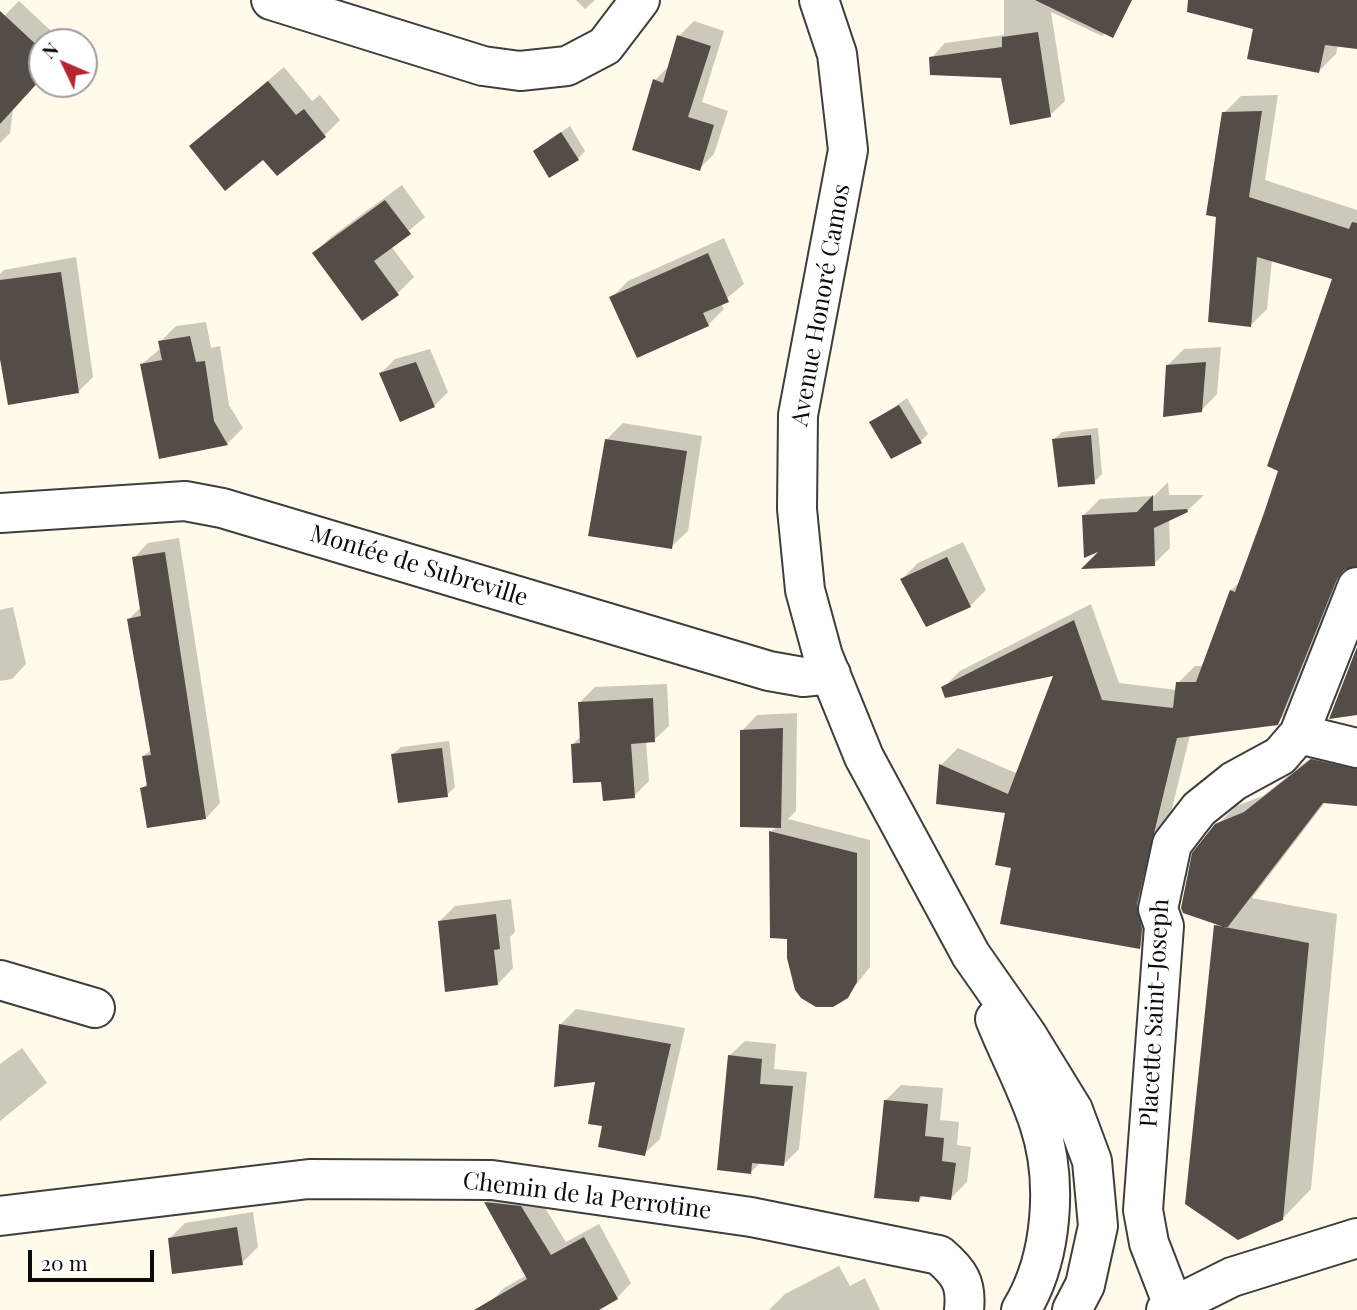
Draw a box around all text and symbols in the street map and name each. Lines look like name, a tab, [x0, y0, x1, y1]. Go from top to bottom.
north arrow	[28, 28, 98, 98]
text: N	[35, 36, 63, 64]
street label: Avenue Honoré Camos	[786, 182, 856, 428]
street label: Montée de Subreville	[307, 519, 531, 613]
street label: Placette Saint-Joseph	[1135, 898, 1175, 1128]
street label: Chemin de la Perrotine	[461, 1166, 713, 1226]
scale bar	[32, 1236, 158, 1280]
text: 20 m	[41, 1248, 88, 1276]

